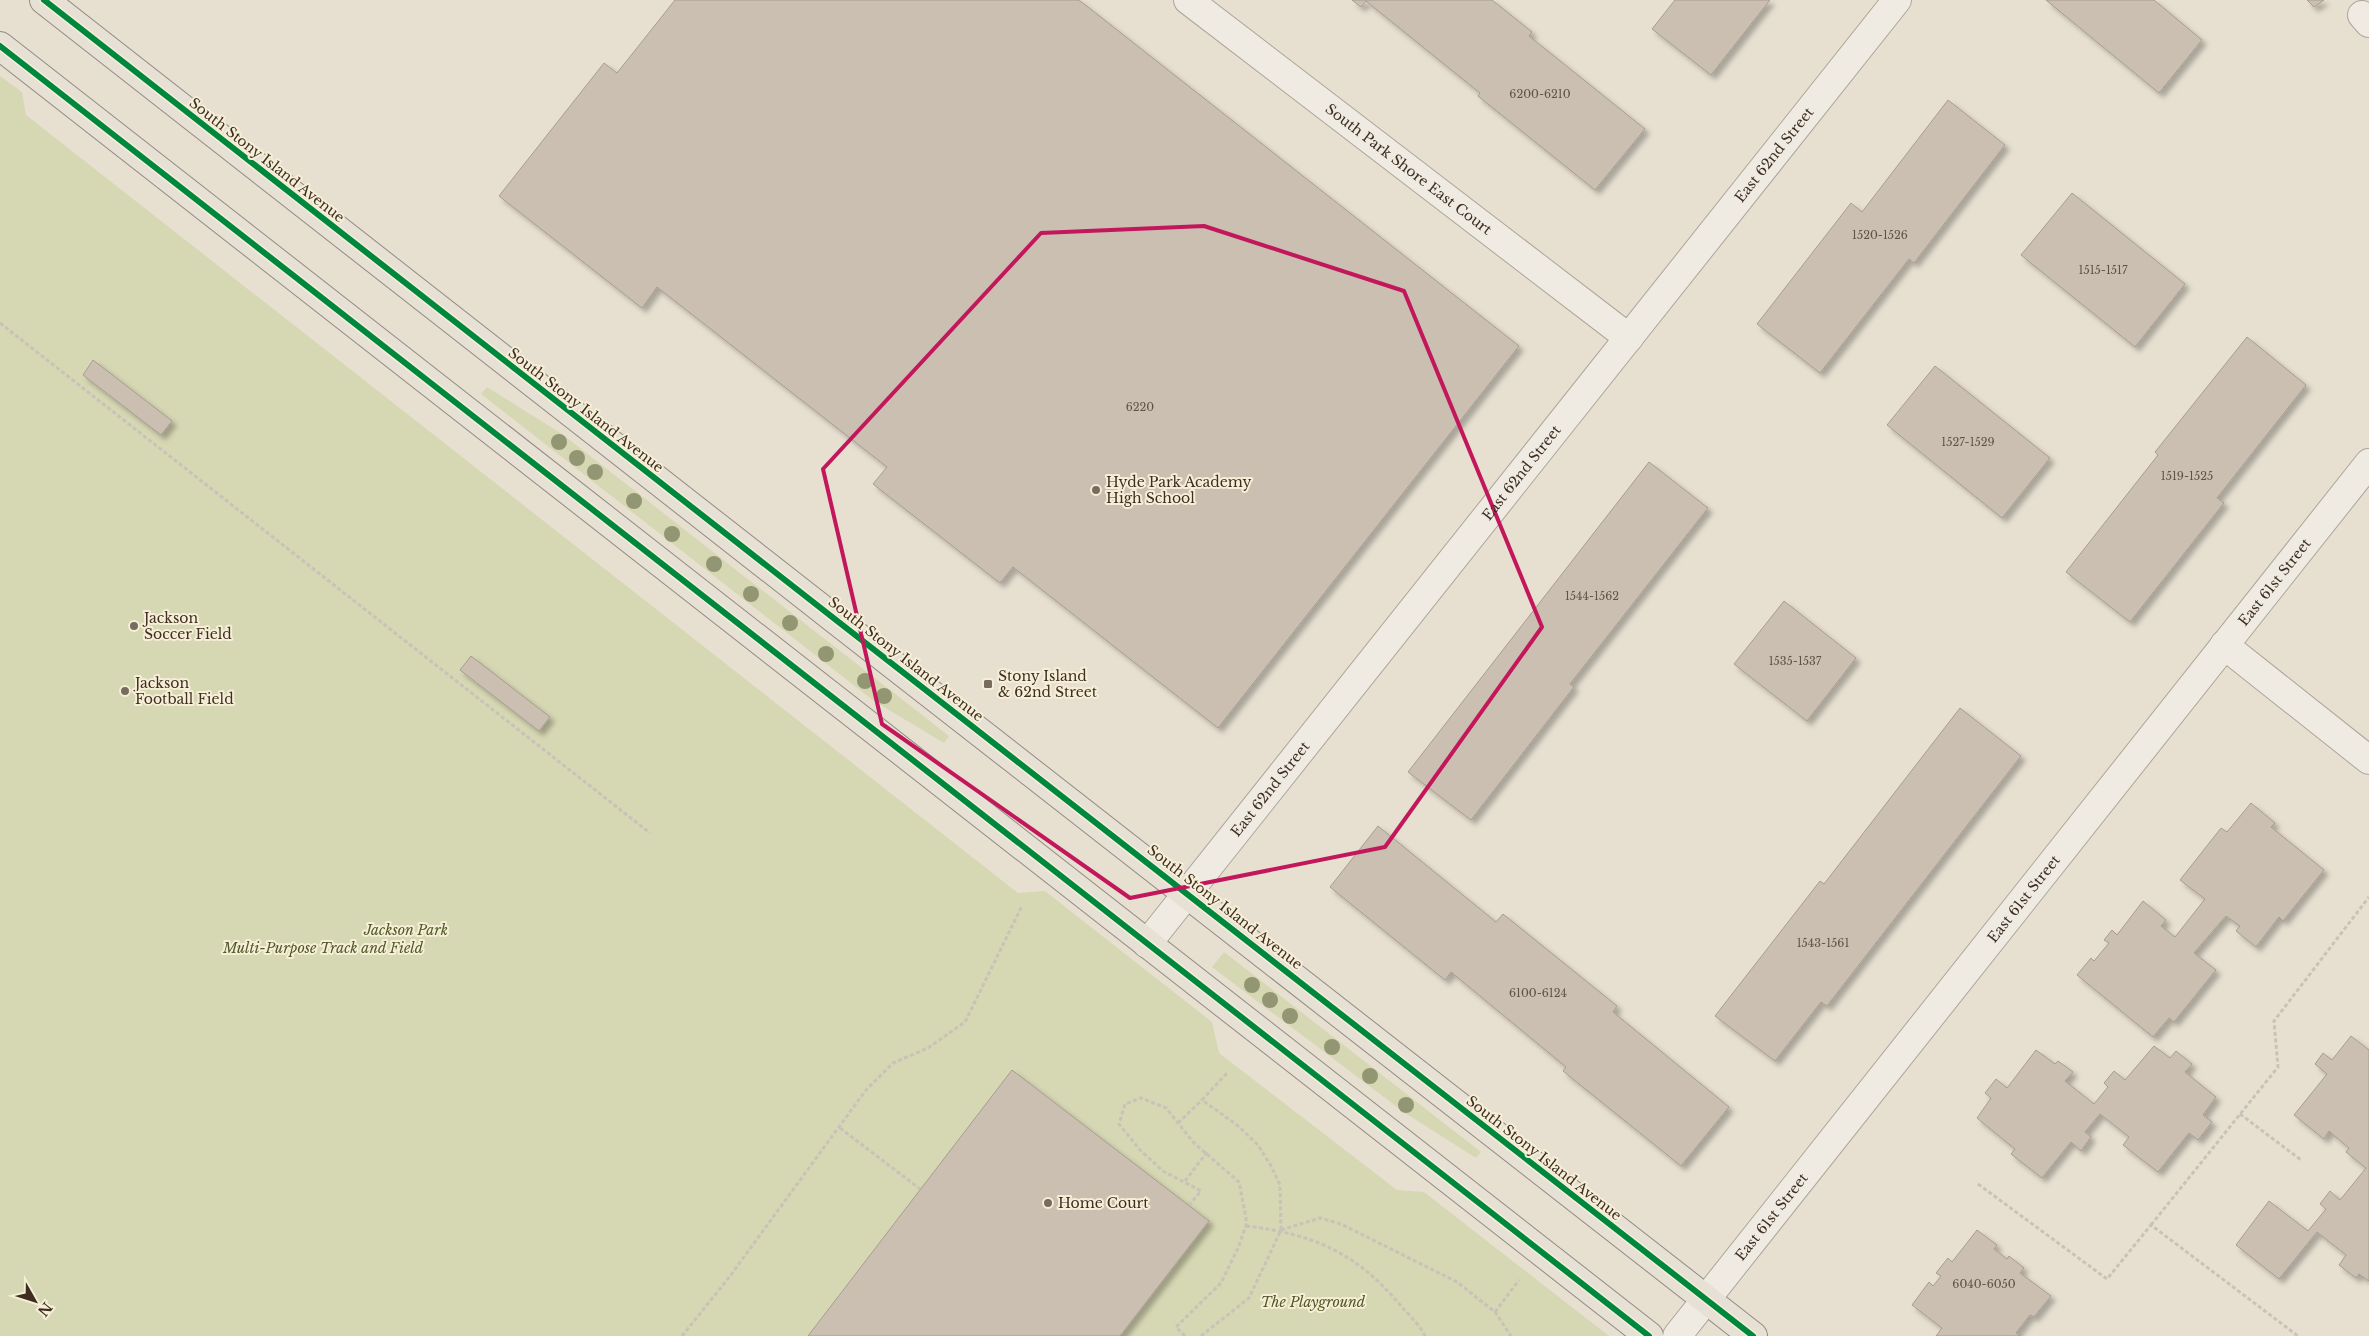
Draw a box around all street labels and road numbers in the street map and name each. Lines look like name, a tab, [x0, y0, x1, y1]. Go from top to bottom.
street label: South Stony Island Avenue	[186, 94, 348, 226]
street label: South Park Shore East Court	[1322, 100, 1496, 239]
street label: East 62nd Street	[1731, 103, 1818, 206]
street label: South Stony Island Avenue	[505, 344, 667, 476]
street label: East 62nd Street	[1478, 421, 1565, 524]
street label: East 61st Street	[2234, 534, 2315, 630]
street label: South Stony Island Avenue	[825, 593, 987, 725]
street label: East 62nd Street	[1227, 737, 1314, 840]
street label: South Stony Island Avenue	[1144, 841, 1306, 973]
street label: East 61st Street	[1983, 851, 2064, 946]
street label: South Stony Island Avenue	[1463, 1092, 1625, 1224]
street label: East 61st Street	[1731, 1169, 1812, 1264]

